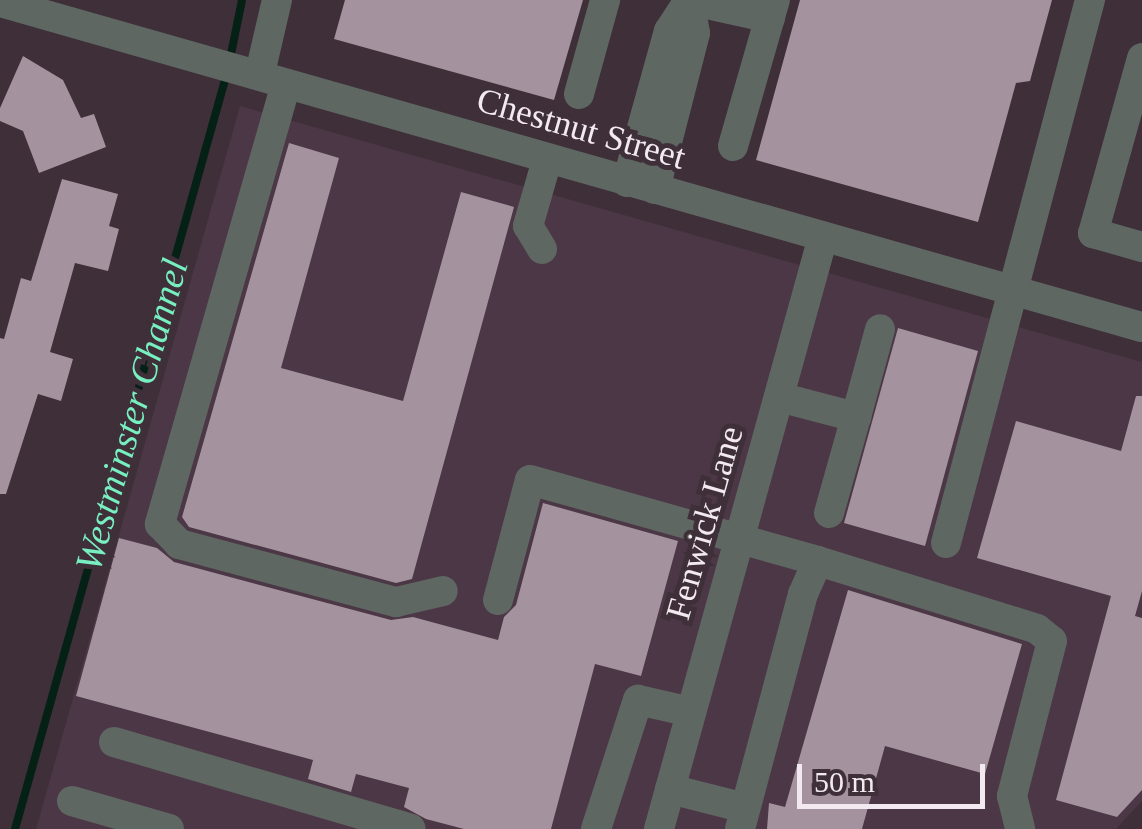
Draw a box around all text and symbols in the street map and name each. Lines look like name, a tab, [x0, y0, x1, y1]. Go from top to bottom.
street label: Chestnut Street	[472, 79, 690, 179]
water label: Westminster Channel	[66, 254, 198, 576]
street label: Fenwick Lane	[657, 421, 753, 625]
scale bar	[802, 744, 990, 806]
text: 50 m	[814, 765, 875, 798]

